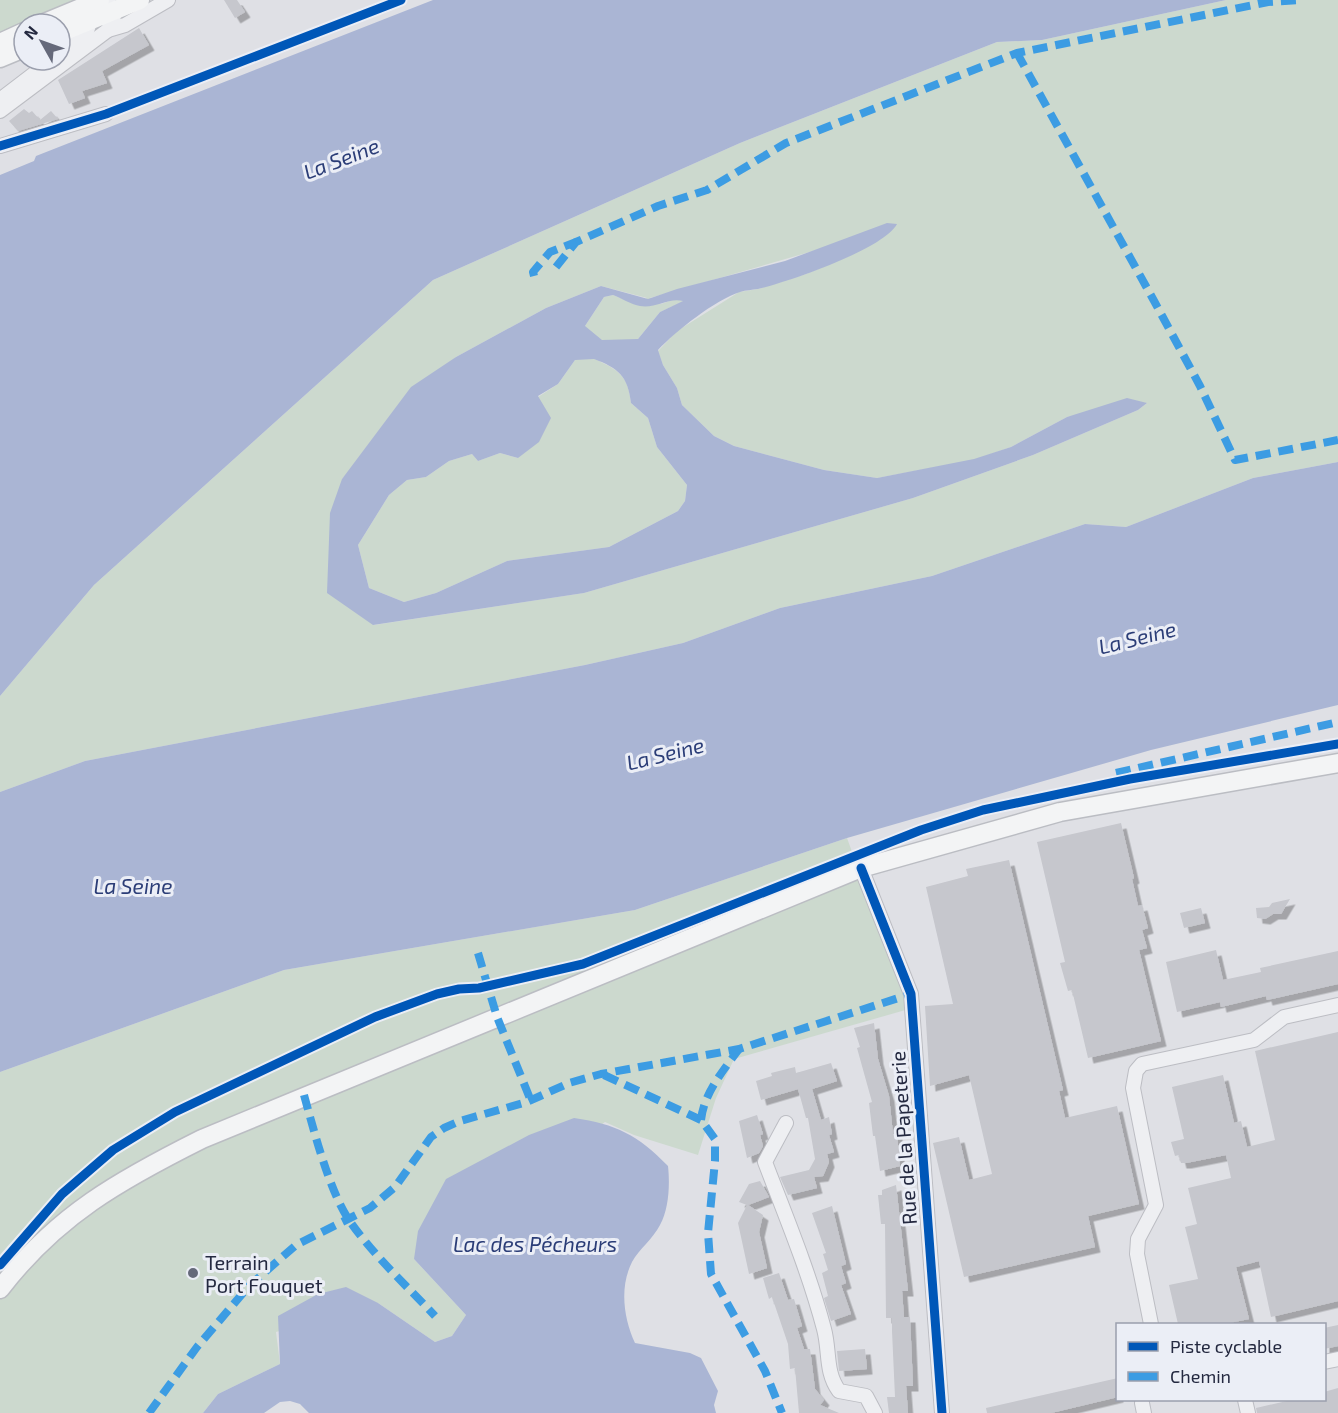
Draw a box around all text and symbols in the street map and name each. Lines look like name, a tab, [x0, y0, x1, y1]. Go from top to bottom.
north arrow	[12, 12, 72, 72]
text: N	[19, 22, 41, 43]
water label: La Seine	[300, 132, 382, 184]
water label: La Seine	[1096, 615, 1178, 659]
water label: La Seine	[624, 731, 706, 775]
water label: La Seine	[94, 873, 172, 898]
street label: Rue de la Papeterie	[885, 1050, 921, 1226]
water label: Lac des Pécheurs	[453, 1231, 617, 1256]
place label: Terrain Port Fouquet	[205, 1250, 323, 1297]
marker: Terrain Port Fouquet	[186, 1266, 200, 1280]
legend	[1116, 1323, 1326, 1401]
text: Piste cyclable	[1170, 1335, 1282, 1357]
text: Chemin	[1170, 1365, 1231, 1387]

